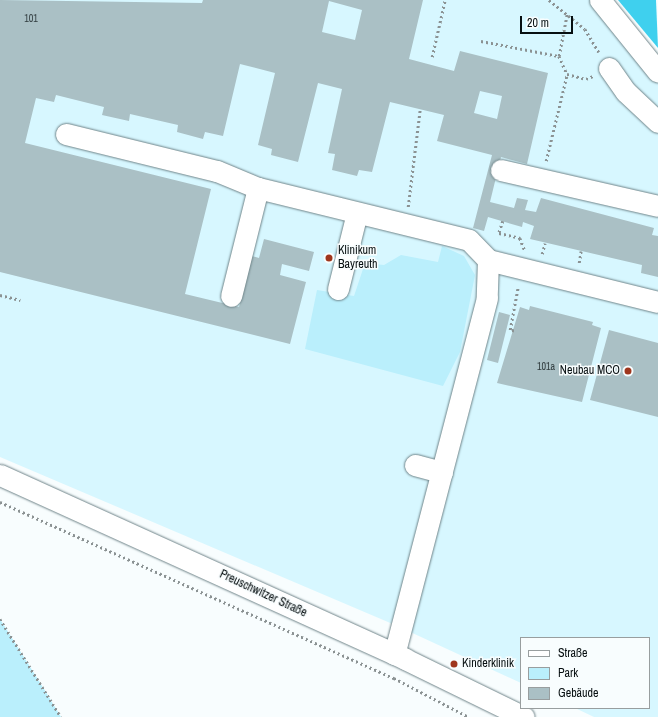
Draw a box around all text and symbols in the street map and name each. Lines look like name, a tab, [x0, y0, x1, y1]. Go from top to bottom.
scale bar	[522, 8, 575, 34]
house number: 101	[24, 13, 38, 25]
text: 20 m	[527, 15, 549, 31]
place label: Klinikum Bayreuth	[338, 244, 377, 272]
marker: Klinikum Bayreuth	[323, 252, 335, 264]
house number: 101a	[537, 361, 555, 373]
place label: Neubau MCO	[560, 364, 620, 378]
marker: Neubau MCO	[623, 366, 633, 376]
street label: Preuschwitzer Straße	[217, 567, 309, 621]
legend	[520, 637, 650, 709]
text: Straße	[558, 645, 588, 661]
place label: Kinderklinik	[462, 657, 514, 671]
marker: Kinderklinik	[449, 659, 459, 669]
text: Park	[558, 665, 578, 681]
text: Gebäude	[558, 685, 599, 701]

